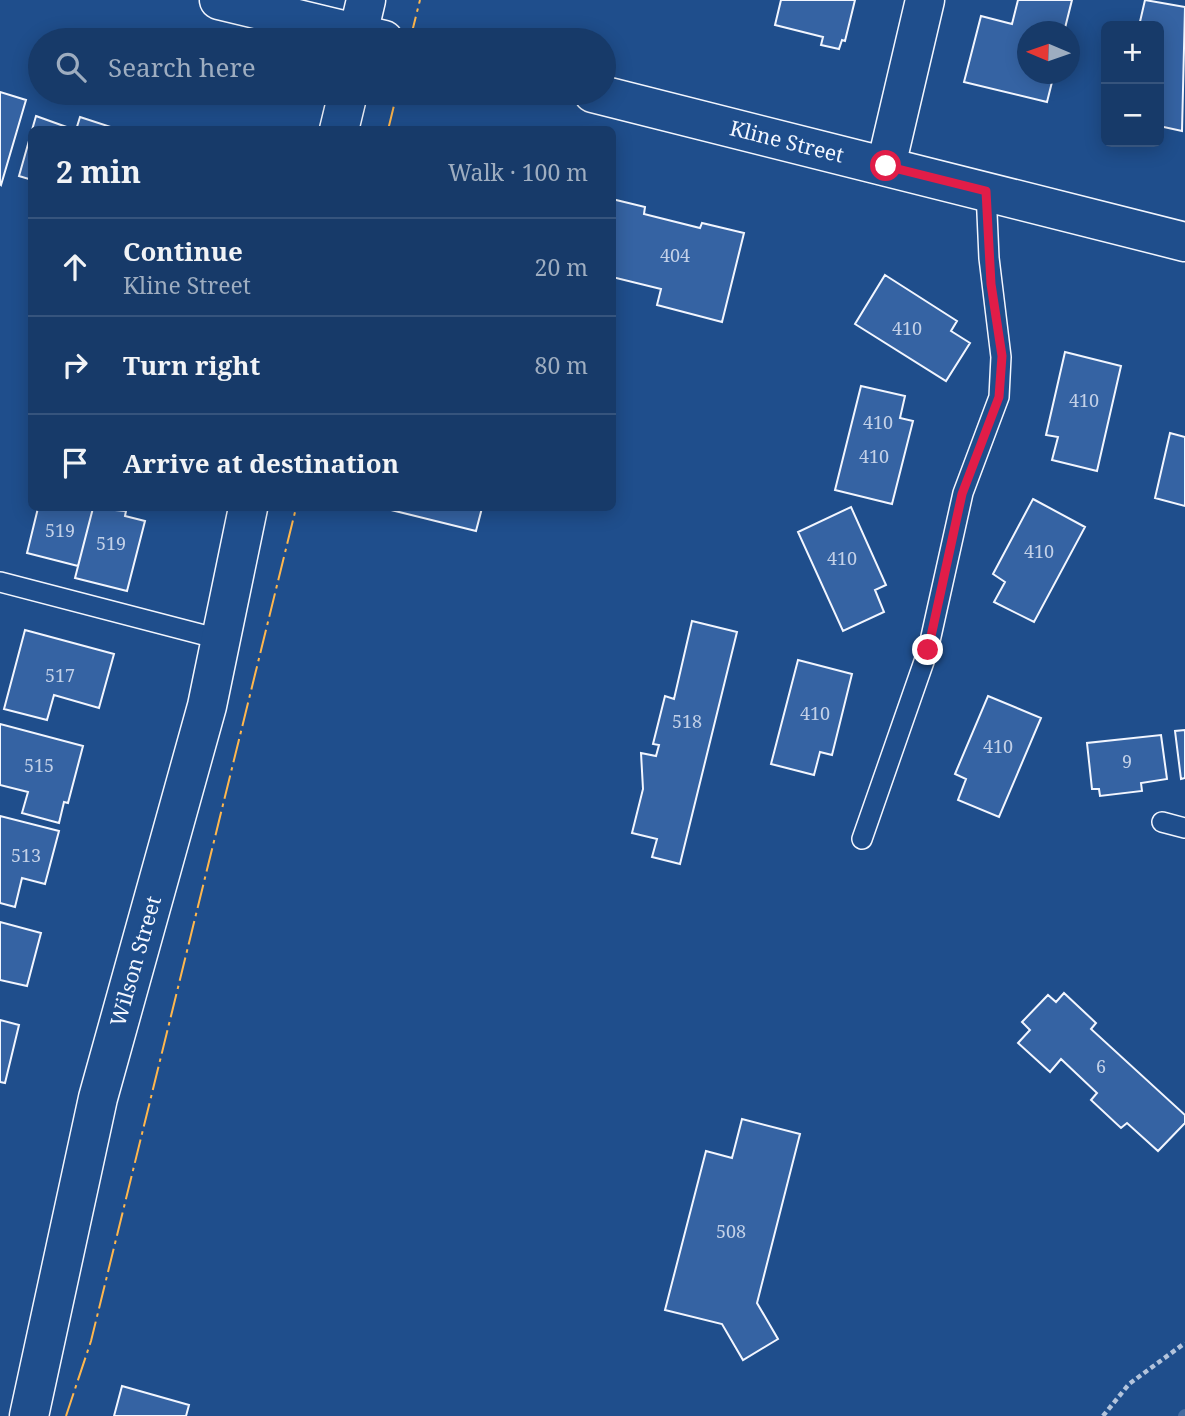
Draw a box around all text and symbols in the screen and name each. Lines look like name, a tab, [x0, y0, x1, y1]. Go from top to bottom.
north arrow	[1017, 21, 1080, 84]
map controls	[1101, 21, 1164, 147]
button: +	[1101, 21, 1164, 84]
search box	[28, 28, 616, 105]
icon: search	[52, 48, 90, 86]
text: Search here	[108, 49, 256, 85]
button: −	[1101, 84, 1164, 147]
street label: Kline Street	[727, 113, 847, 169]
route start	[870, 150, 901, 181]
text: 2 min	[56, 151, 141, 192]
text: Walk · 100 m	[448, 156, 588, 188]
text: Continue	[123, 233, 243, 269]
house number: 404	[660, 243, 690, 267]
icon: ahead	[56, 248, 94, 286]
text: 20 m	[535, 251, 588, 283]
text: Kline Street	[123, 269, 251, 301]
house number: 410	[892, 316, 922, 340]
icon: right	[56, 346, 94, 384]
text: Turn right	[123, 347, 260, 383]
text: 80 m	[535, 349, 588, 381]
house number: 410	[1069, 388, 1099, 412]
house number: 410	[863, 410, 893, 434]
icon: arrive	[56, 444, 94, 482]
house number: 410	[859, 444, 889, 468]
text: Arrive at destination	[123, 445, 399, 481]
house number: 519	[45, 518, 75, 542]
house number: 519	[96, 531, 126, 555]
house number: 410	[1024, 539, 1054, 563]
house number: 410	[827, 546, 857, 570]
route end	[912, 634, 943, 665]
house number: 517	[45, 663, 75, 687]
house number: 410	[800, 701, 830, 725]
house number: 518	[672, 709, 702, 733]
house number: 410	[983, 734, 1013, 758]
house number: 9	[1122, 749, 1132, 773]
house number: 515	[24, 753, 54, 777]
house number: 513	[11, 843, 41, 867]
street label: Wilson Street	[103, 893, 167, 1029]
house number: 6	[1096, 1054, 1106, 1078]
house number: 508	[716, 1219, 746, 1243]

